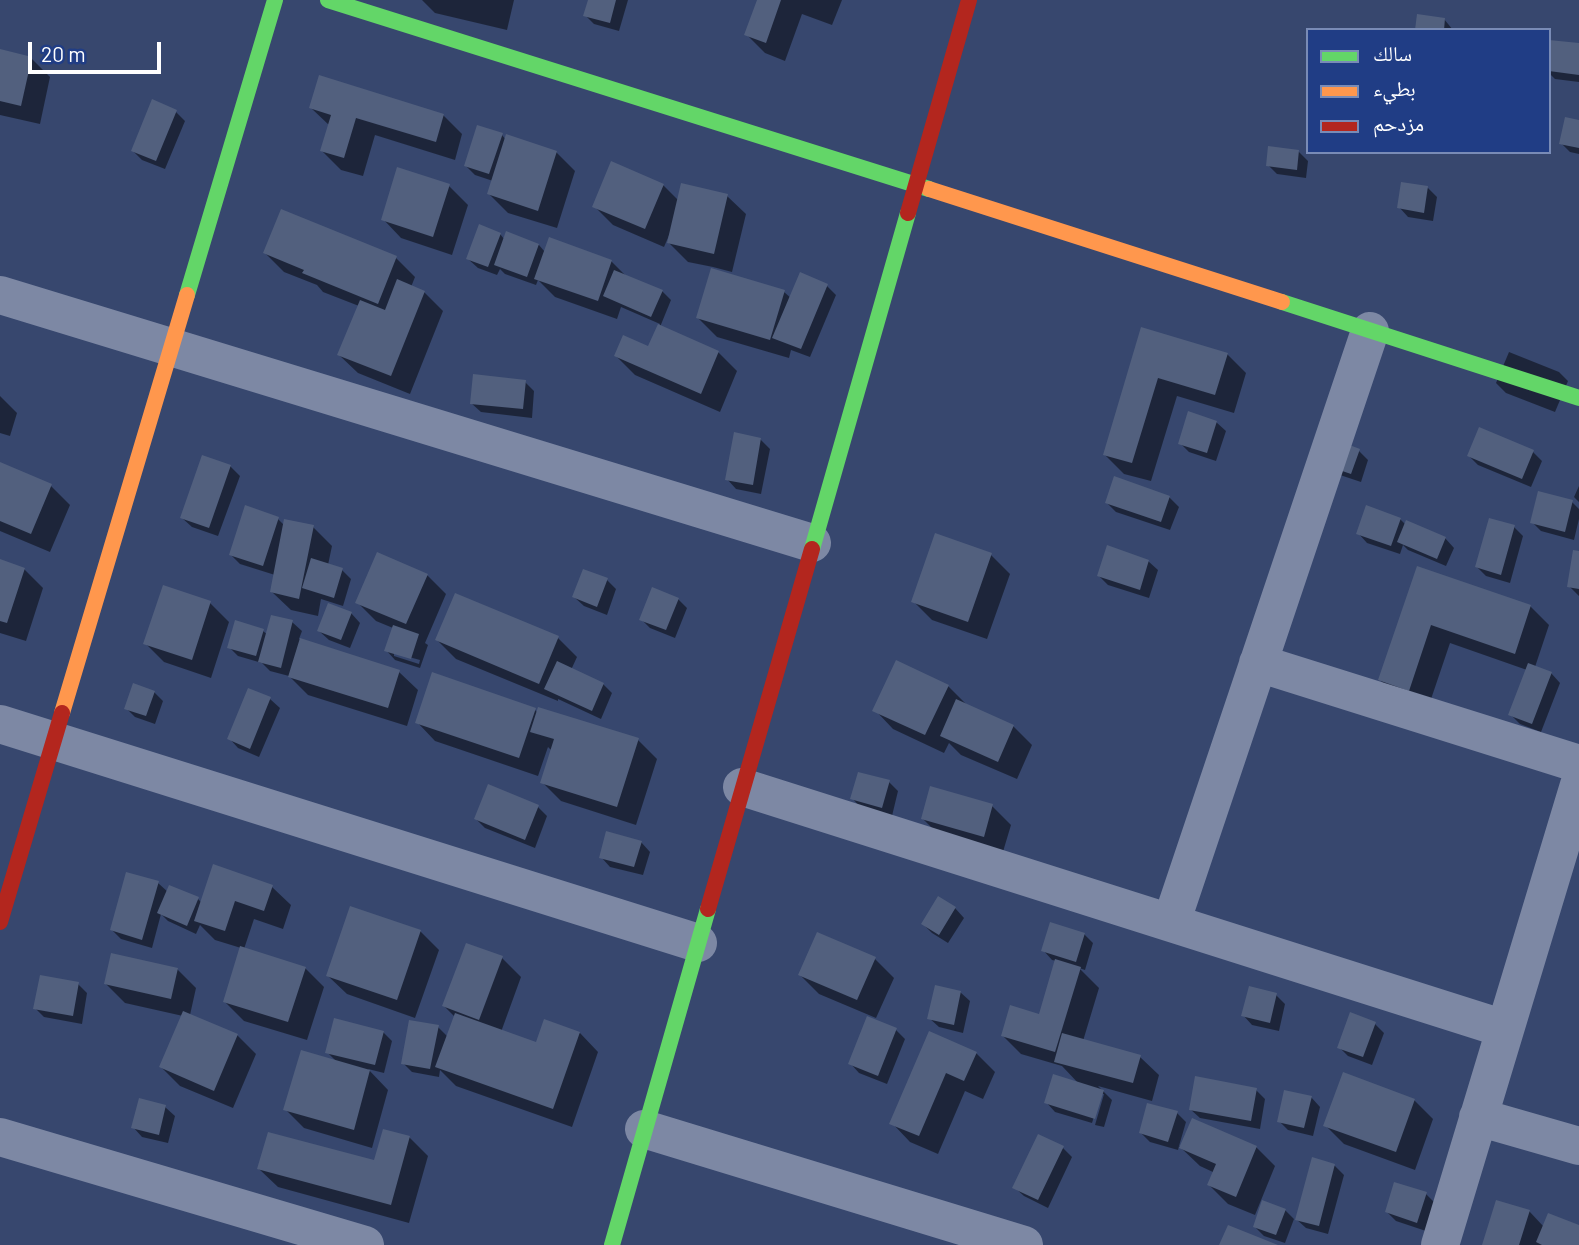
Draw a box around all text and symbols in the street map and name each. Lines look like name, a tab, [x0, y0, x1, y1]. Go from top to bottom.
scale bar	[32, 28, 164, 72]
legend	[1306, 28, 1551, 154]
text: سالك	[1373, 40, 1412, 65]
text: 20 m	[41, 41, 86, 66]
text: بطيء	[1373, 75, 1416, 100]
text: مزدحم	[1373, 110, 1424, 135]

